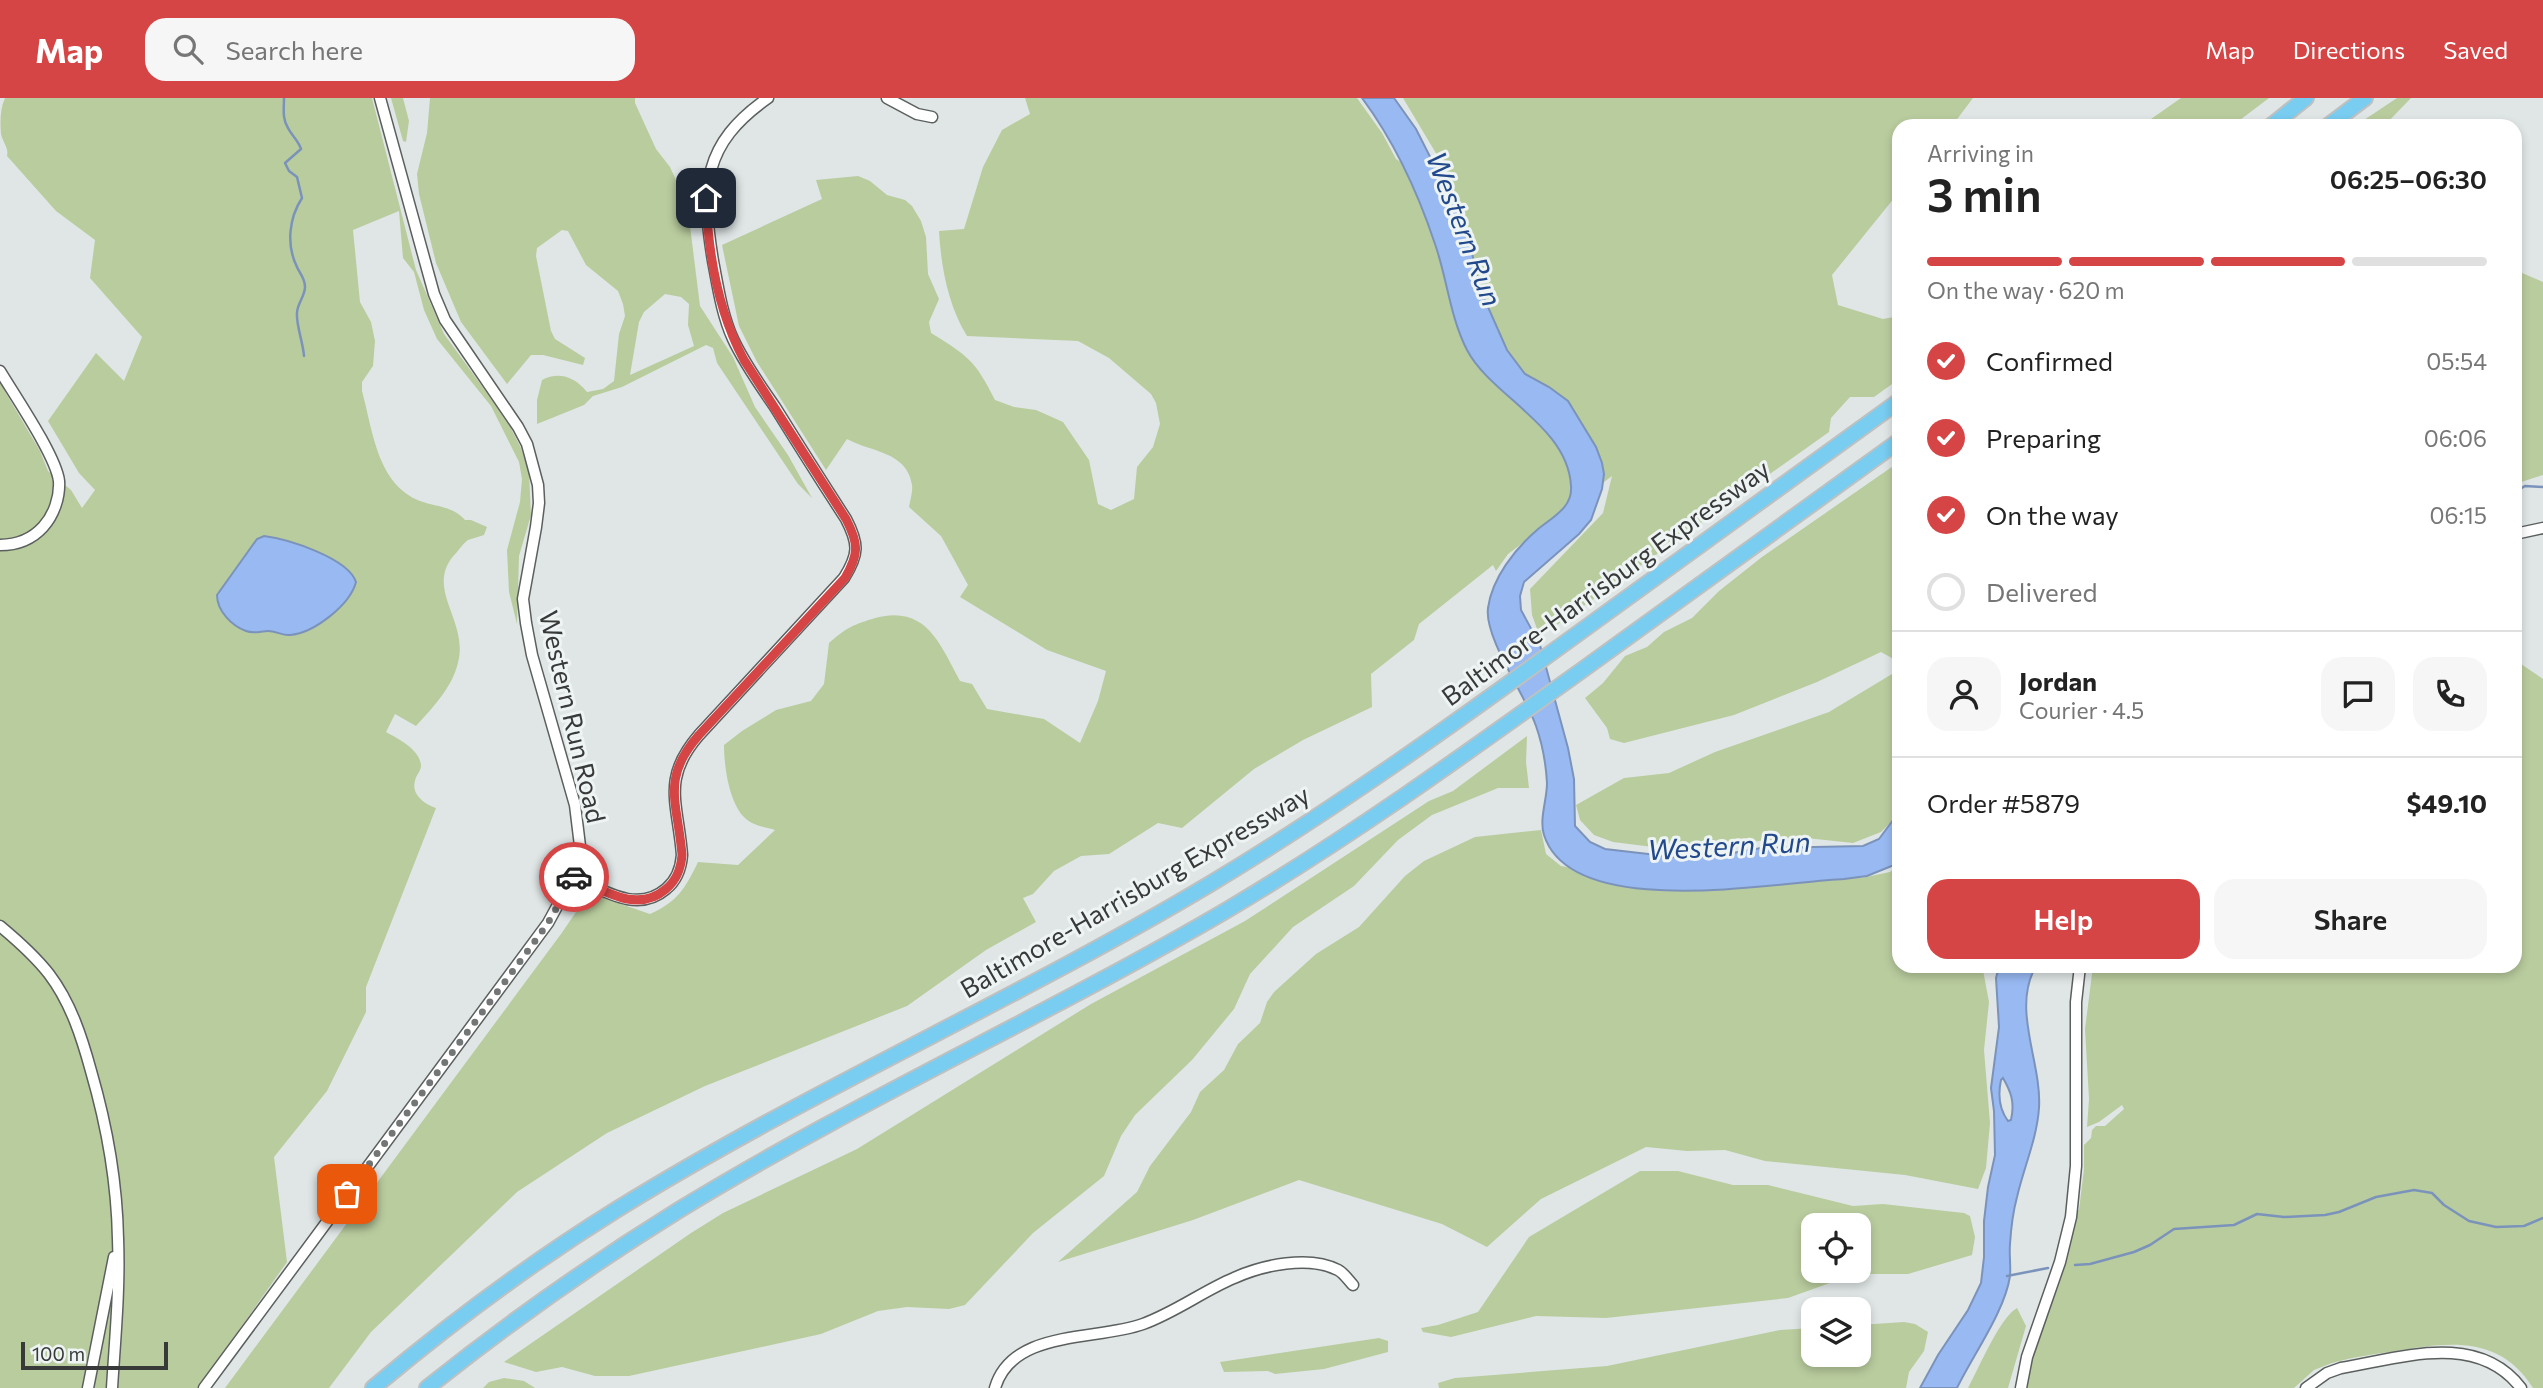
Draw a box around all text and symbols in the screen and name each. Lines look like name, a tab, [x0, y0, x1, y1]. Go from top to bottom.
search box	[145, 18, 635, 81]
text: Map	[35, 29, 103, 70]
icon: search	[169, 30, 207, 68]
text: Search here	[225, 34, 363, 65]
text: Map	[2205, 35, 2255, 64]
text: Directions	[2293, 35, 2405, 64]
text: Saved	[2443, 35, 2508, 64]
text: Arriving in	[1927, 139, 2034, 167]
water label: Western Run	[1420, 146, 1510, 311]
text: 06:25–06:30	[2330, 163, 2487, 194]
text: 3 min	[1927, 165, 2042, 221]
pin	[676, 168, 736, 228]
icon: home	[687, 179, 725, 217]
text: On the way · 620 m	[1927, 276, 2125, 304]
icon: check	[1927, 342, 1965, 380]
text: Confirmed	[1986, 345, 2113, 376]
text: 05:54	[2426, 347, 2487, 375]
icon: check	[1927, 419, 1965, 457]
text: Preparing	[1986, 422, 2101, 453]
text: 06:06	[2424, 424, 2487, 452]
street label: Baltimore-Harrisburg Expressway	[1435, 452, 1775, 711]
icon: check	[1927, 496, 1965, 534]
text: On the way	[1986, 499, 2119, 530]
text: 06:15	[2430, 501, 2487, 529]
text: Delivered	[1986, 576, 2097, 607]
street label: Western Run Road	[534, 607, 613, 826]
button: person	[1927, 657, 2001, 731]
button: chat	[2321, 657, 2395, 731]
button: phone	[2413, 657, 2487, 731]
text: Jordan	[2019, 665, 2097, 696]
text: Courier · 4.5	[2019, 696, 2144, 724]
street label: Baltimore-Harrisburg Expressway	[954, 778, 1314, 1004]
text: Order #5879	[1927, 787, 2080, 818]
text: $49.10	[2406, 787, 2487, 818]
water label: Western Run	[1647, 824, 1811, 866]
courier	[539, 842, 609, 912]
icon: car	[555, 858, 593, 896]
button: Help	[1927, 879, 2200, 959]
button: Share	[2214, 879, 2487, 959]
pin	[317, 1164, 377, 1224]
icon: bag	[328, 1175, 366, 1213]
map controls	[1801, 1213, 1871, 1367]
button: locate	[1801, 1213, 1871, 1283]
button: layers	[1801, 1297, 1871, 1367]
scale bar	[21, 1339, 168, 1371]
text: 100 m	[32, 1342, 85, 1365]

